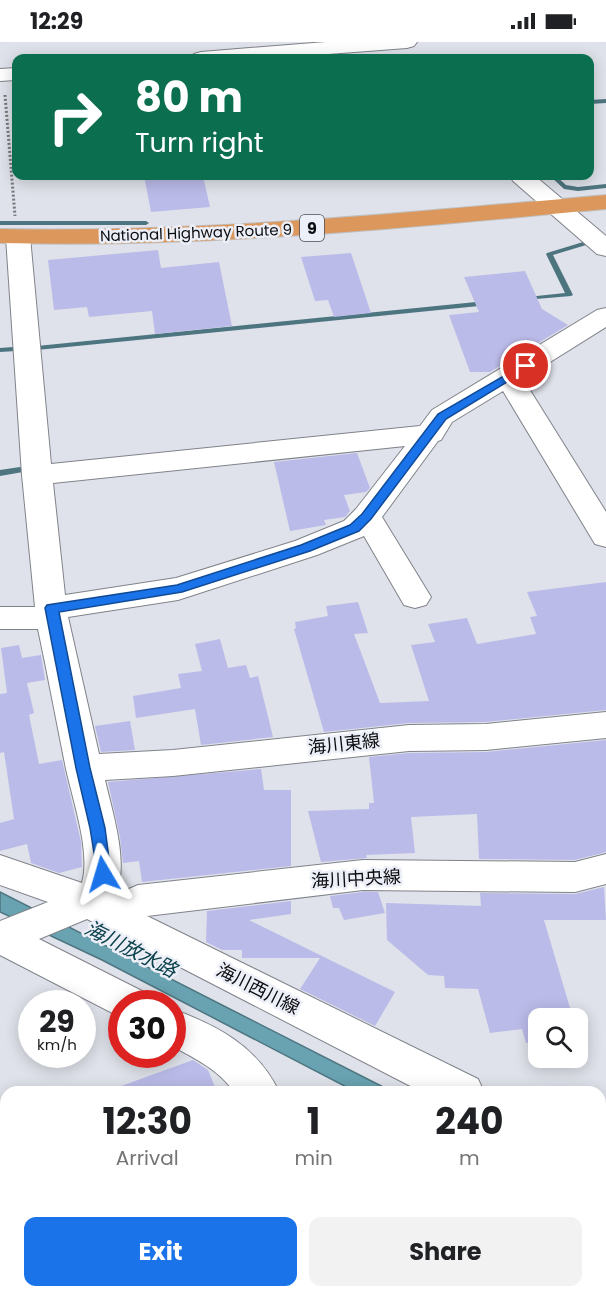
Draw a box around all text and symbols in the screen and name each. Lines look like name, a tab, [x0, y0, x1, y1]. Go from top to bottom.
text: 12:29	[30, 6, 83, 37]
text: 80 m	[135, 68, 243, 127]
icon: right	[36, 78, 114, 156]
text: Turn right	[135, 124, 264, 161]
road number: 9	[300, 215, 324, 241]
street label: National Highway Route 9	[100, 219, 292, 246]
pin	[500, 340, 551, 391]
icon: arrive	[509, 349, 542, 382]
street label: 海川東線	[307, 727, 381, 760]
position arrow	[71, 842, 135, 906]
street label: 海川中央線	[310, 864, 402, 893]
water label: 海川放水路	[80, 914, 184, 985]
street label: 海川西川線	[212, 957, 304, 1020]
speed limit sign: 30	[108, 990, 186, 1068]
text: 29	[39, 1000, 75, 1043]
map controls	[528, 1008, 588, 1068]
button: search	[528, 1008, 588, 1068]
text: km/h	[37, 1034, 77, 1055]
text: 12:30	[102, 1096, 192, 1147]
text: 1	[307, 1096, 320, 1147]
text: 240	[435, 1096, 504, 1147]
text: Arrival	[116, 1144, 179, 1172]
text: min	[294, 1144, 333, 1172]
text: m	[459, 1144, 480, 1172]
button: Exit	[24, 1217, 297, 1286]
button: Share	[309, 1217, 582, 1286]

